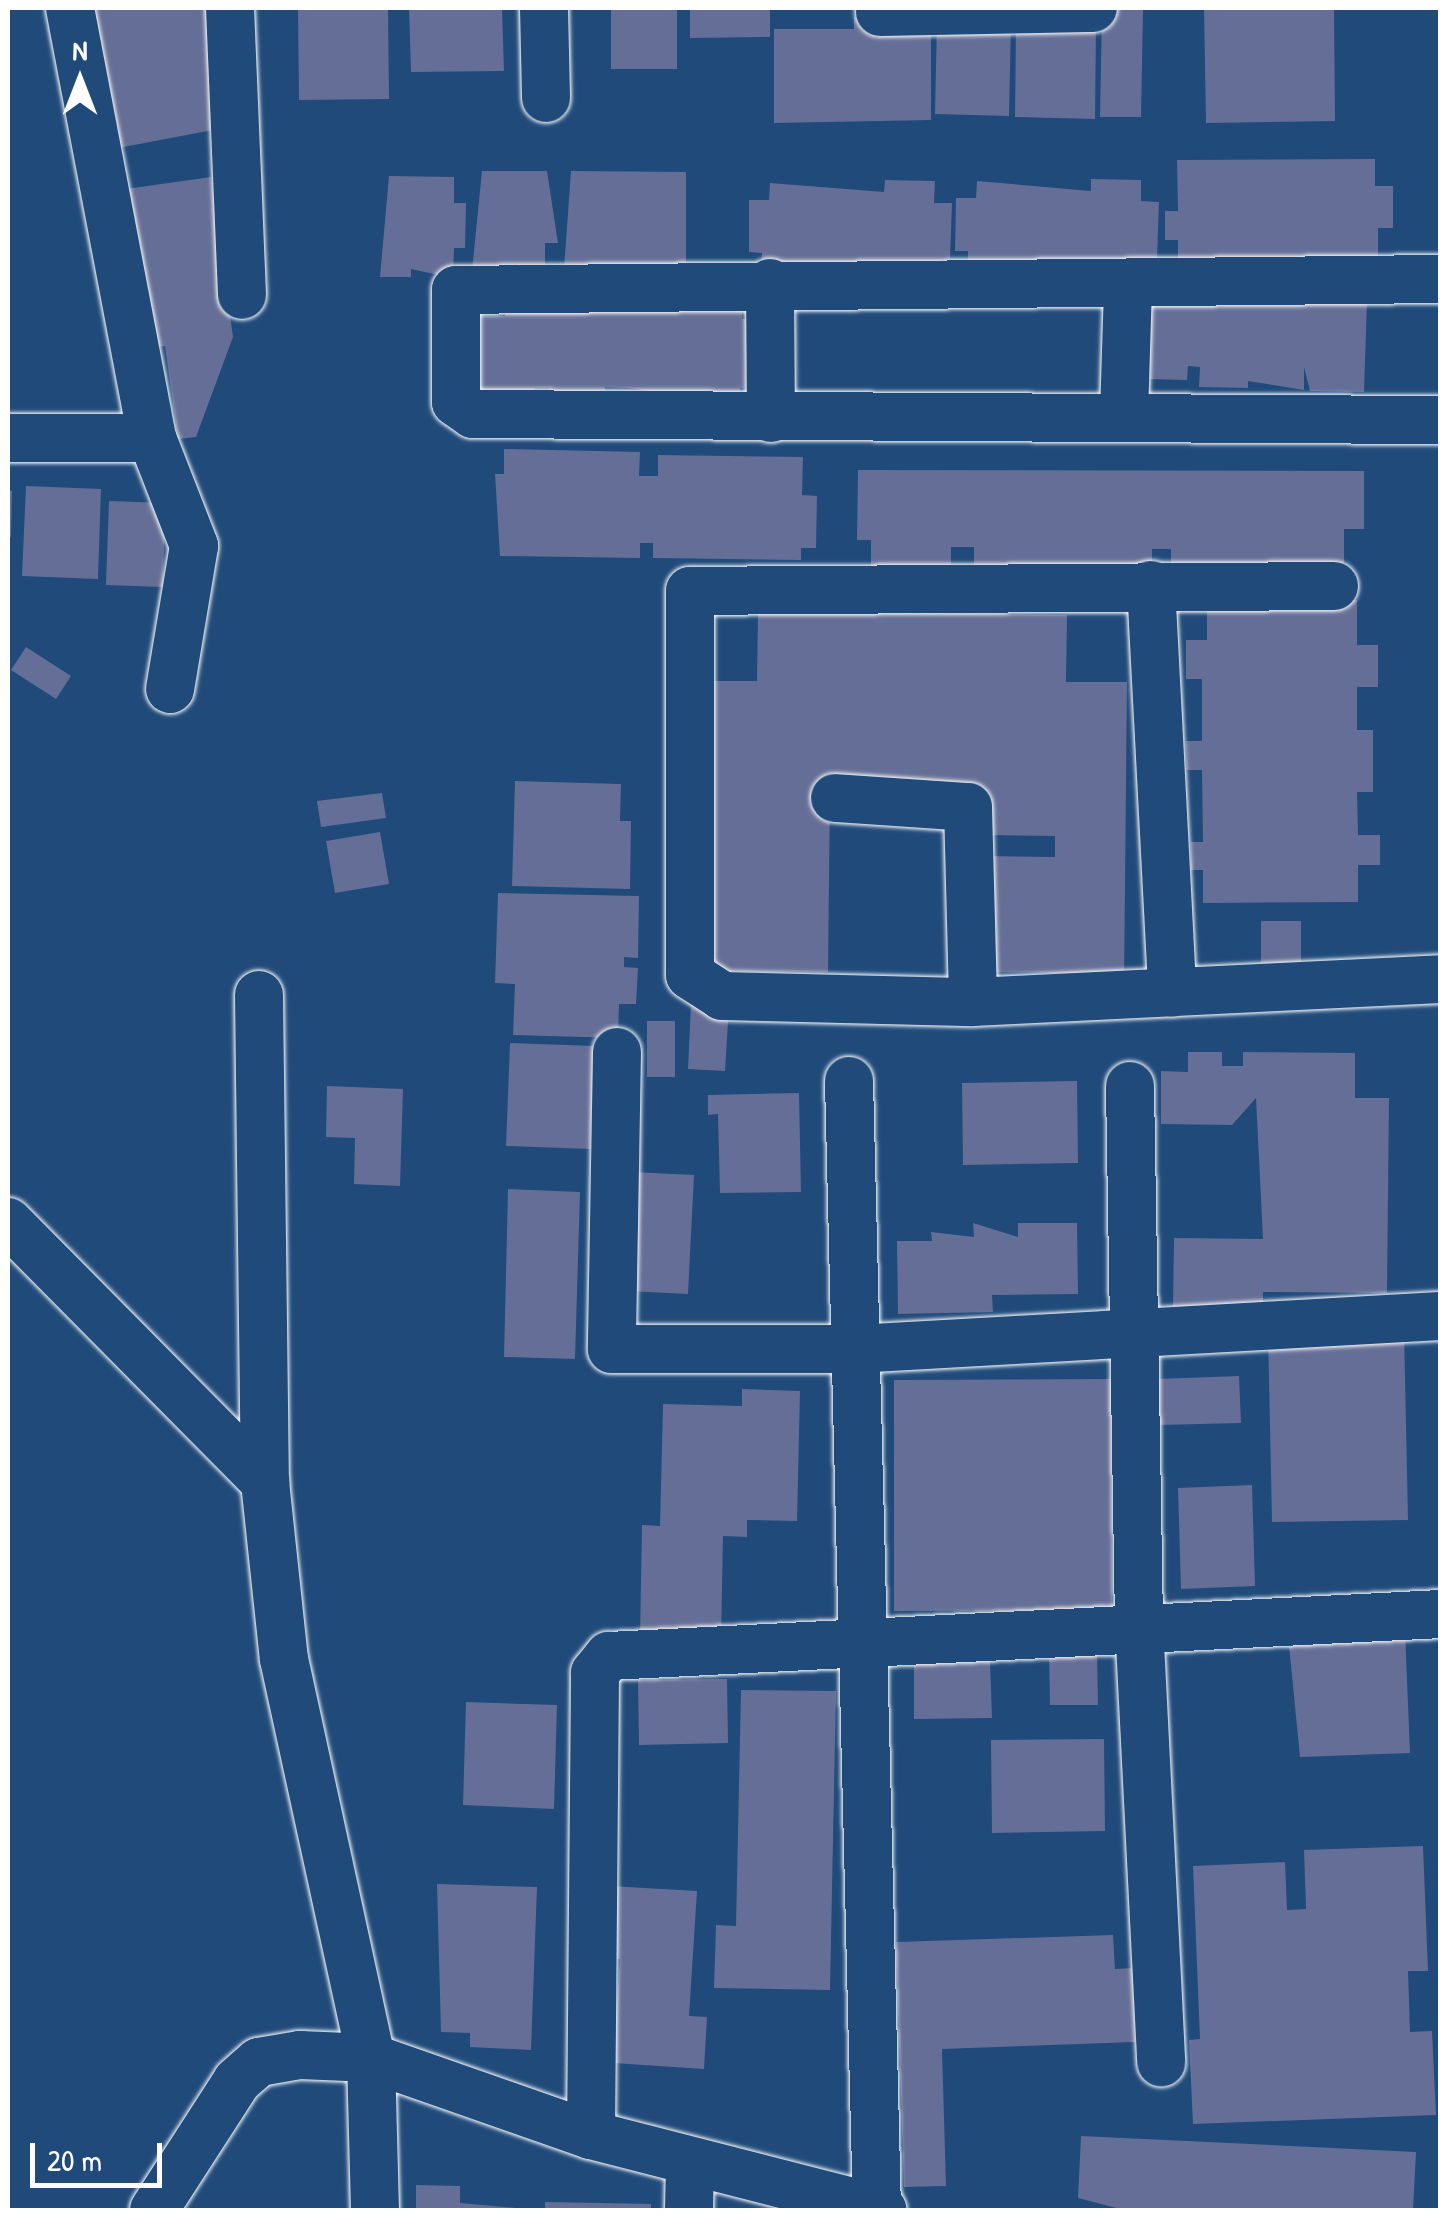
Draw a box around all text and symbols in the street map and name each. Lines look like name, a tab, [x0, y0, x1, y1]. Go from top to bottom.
north arrow	[30, 30, 130, 130]
text: N	[73, 31, 87, 69]
scale bar	[35, 2123, 168, 2185]
text: 20 m	[47, 2140, 102, 2180]

